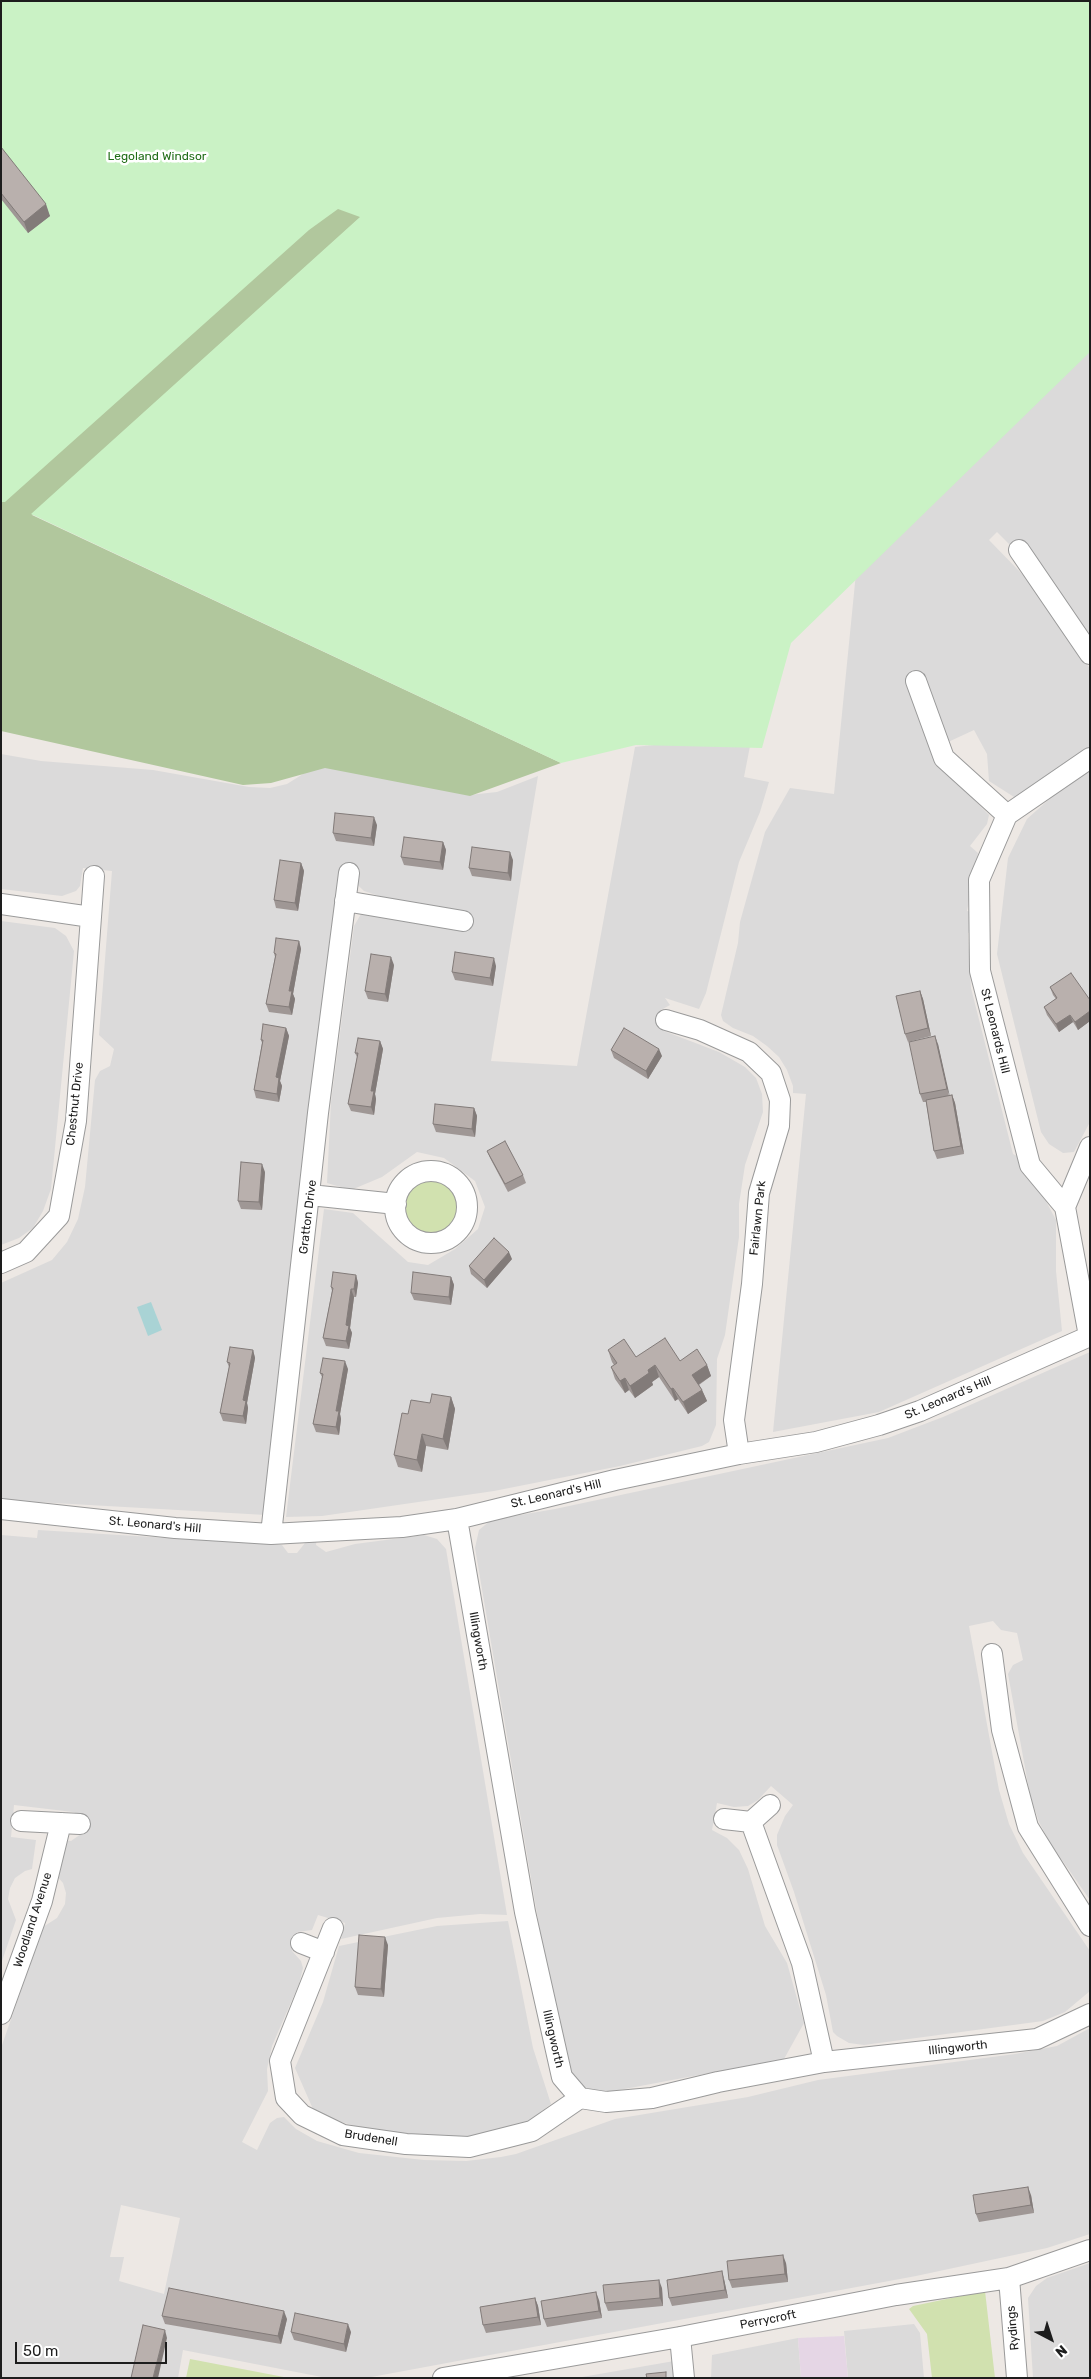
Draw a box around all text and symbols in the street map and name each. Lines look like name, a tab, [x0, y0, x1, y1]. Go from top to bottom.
park label: Legoland Windsor	[108, 150, 206, 164]
street label: St Leonards Hill	[977, 987, 1013, 1075]
street label: Chestnut Drive	[63, 1062, 87, 1146]
street label: Gratton Drive	[296, 1179, 320, 1255]
street label: Fairlawn Park	[747, 1180, 769, 1256]
street label: St. Leonard's Hill	[903, 1373, 993, 1423]
street label: St. Leonard's Hill	[509, 1477, 603, 1511]
street label: St. Leonard's Hill	[108, 1514, 202, 1536]
street label: Illingworth	[466, 1611, 490, 1671]
street label: Woodland Avenue	[11, 1871, 55, 1969]
street label: Illingworth	[539, 2008, 567, 2070]
street label: Illingworth	[928, 2038, 988, 2058]
street label: Brudenell	[343, 2127, 399, 2149]
street label: Rydings	[1004, 2305, 1022, 2351]
street label: Perrycroft	[739, 2307, 797, 2333]
north arrow	[1026, 2314, 1076, 2364]
scale bar	[18, 2332, 170, 2364]
text: N	[1052, 2341, 1070, 2361]
text: 50 m	[23, 2342, 58, 2360]

